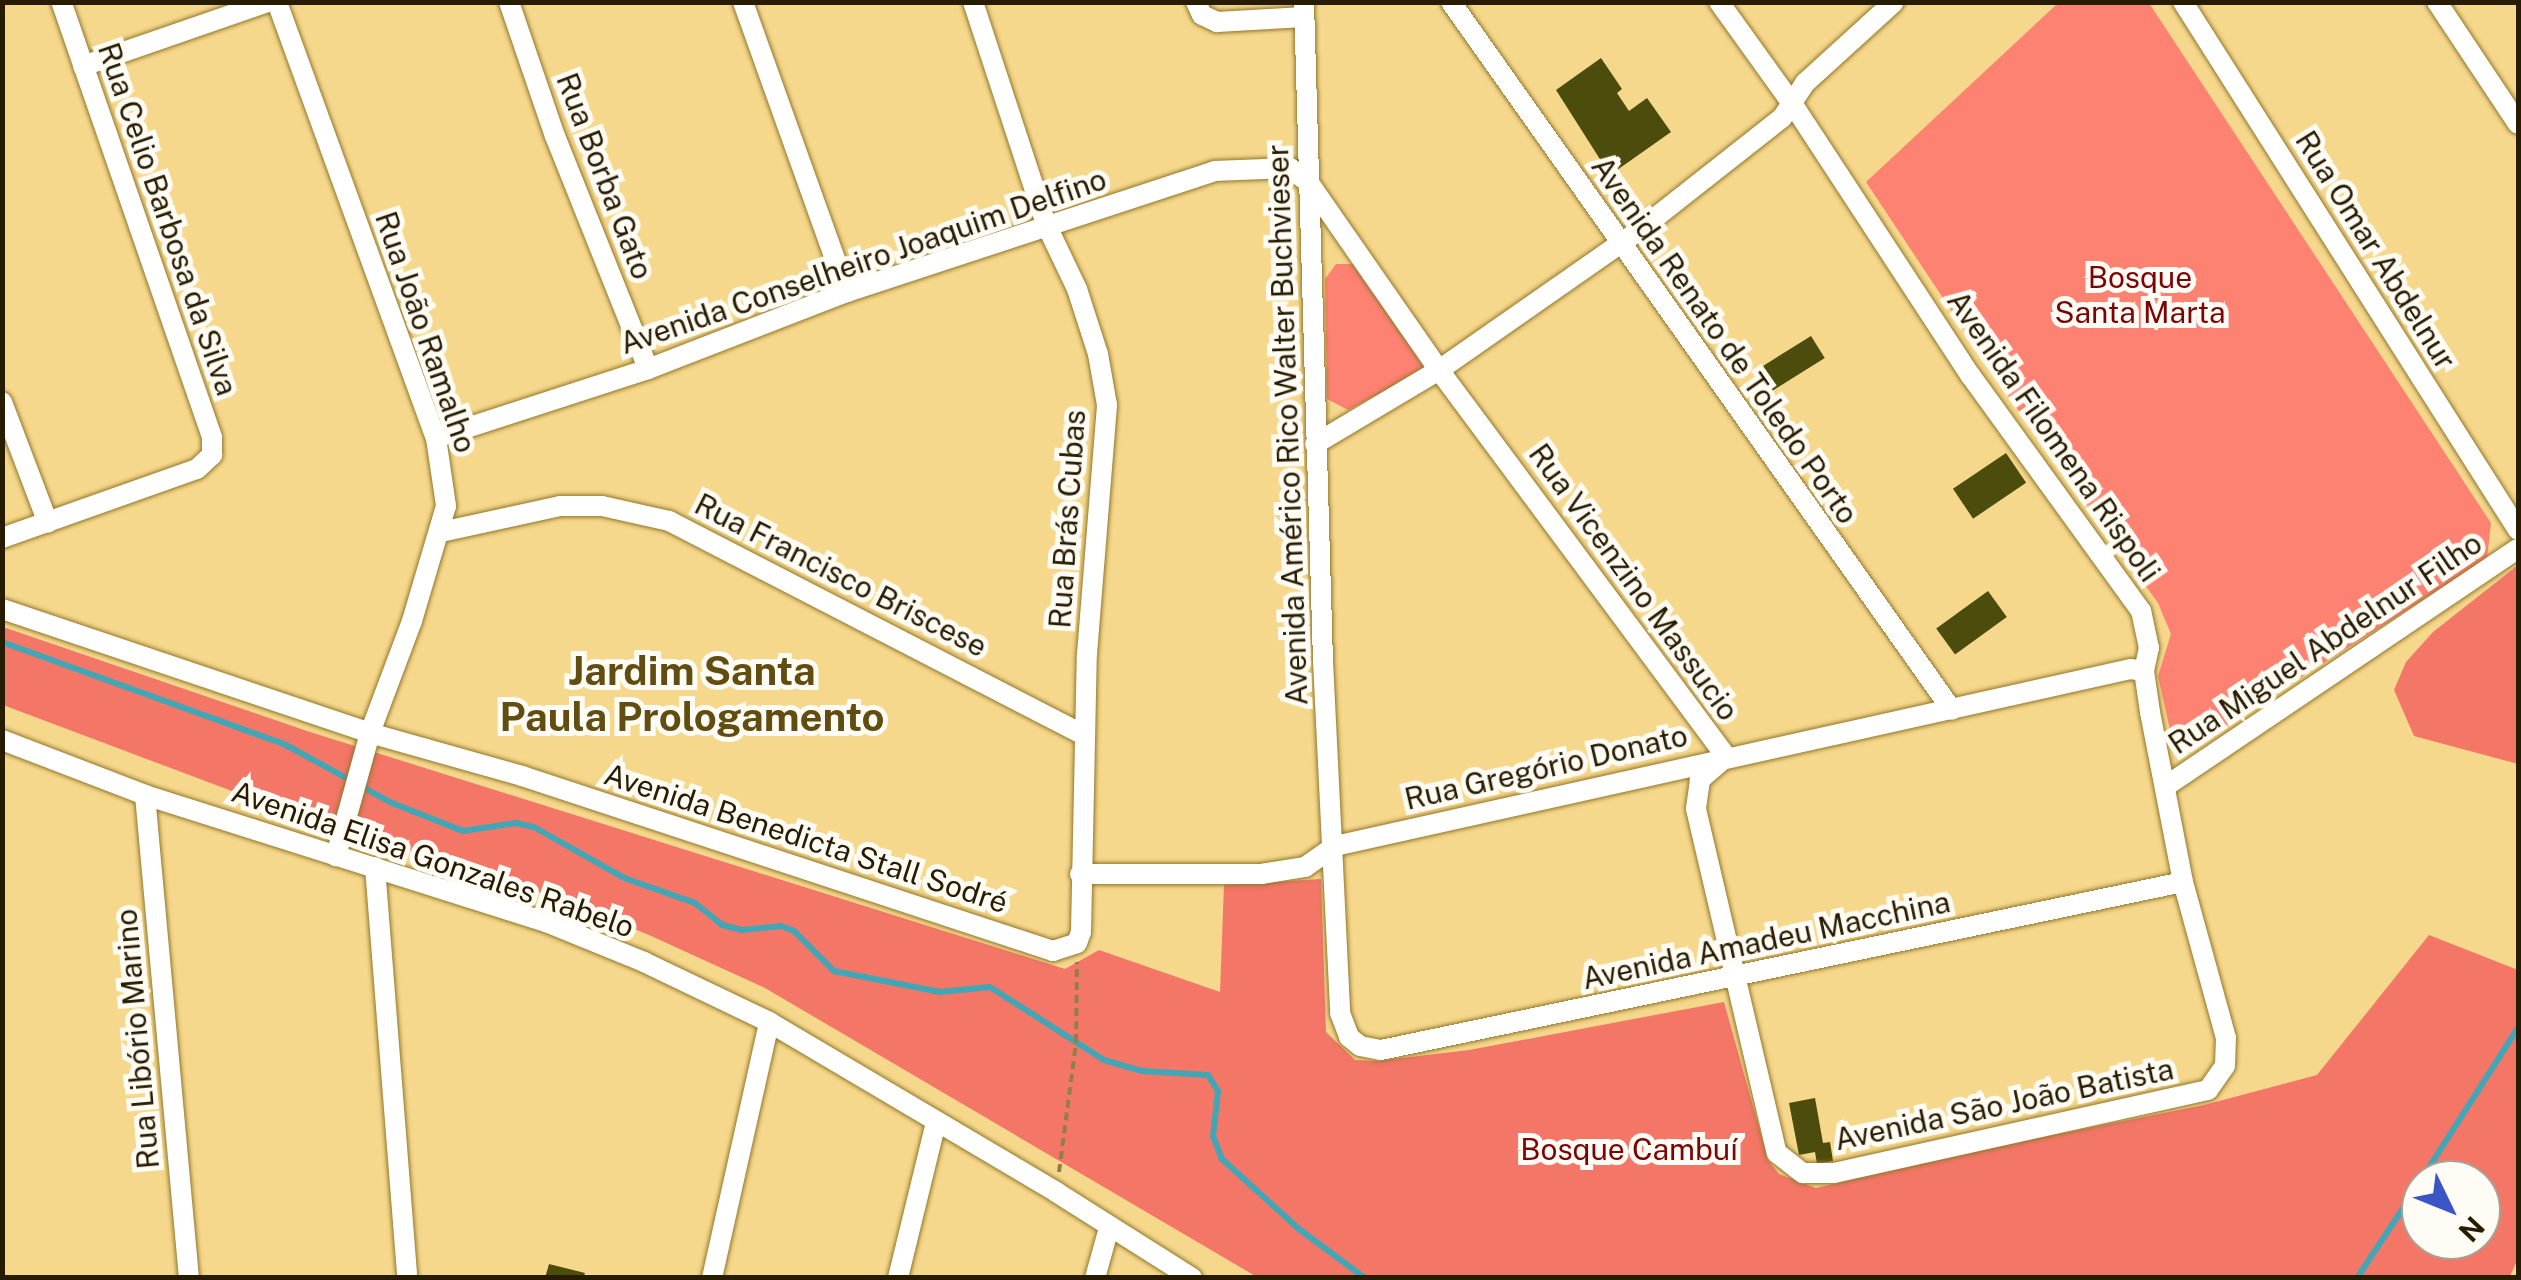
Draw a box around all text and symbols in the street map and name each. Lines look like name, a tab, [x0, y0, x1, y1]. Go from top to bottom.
street label: Rua Celio Barbosa da Silva	[91, 38, 245, 400]
street label: Rua Borba Gato	[549, 68, 661, 284]
street label: Rua Omar Abdelnur	[2288, 124, 2464, 376]
street label: Avenida Américo Rico Walter Buchvieser	[1259, 143, 1315, 707]
street label: Avenida Renato de Toledo Porto	[1584, 149, 1866, 531]
street label: Avenida Conselheiro Joaquim Delfino	[615, 161, 1111, 361]
street label: Rua João Ramalho	[368, 207, 484, 457]
park label: Bosque Santa Marta	[2054, 259, 2226, 330]
street label: Avenida Filomena Rispoli	[1940, 284, 2168, 588]
street label: Rua Brás Cubas	[1041, 408, 1093, 630]
street label: Rua Vicenzino Massucio	[1521, 436, 1747, 728]
street label: Rua Francisco Briscese	[689, 486, 993, 664]
street label: Rua Miguel Abdelnur Filho	[2162, 525, 2488, 761]
district label: Jardim Santa Paula Prologamento	[499, 647, 885, 741]
street label: Rua Gregório Donato	[1401, 717, 1691, 817]
street label: Avenida Benedicta Stall Sodré	[600, 756, 1012, 920]
street label: Avenida Elisa Gonzales Rabelo	[227, 773, 639, 945]
street label: Avenida Amadeu Macchina	[1579, 883, 1953, 997]
street label: Rua Libório Marino	[108, 907, 166, 1171]
street label: Avenida São João Batista	[1831, 1050, 2177, 1158]
park label: Bosque Cambuí	[1520, 1131, 1738, 1167]
north arrow	[2401, 1160, 2501, 1260]
text: N	[2452, 1210, 2491, 1249]

